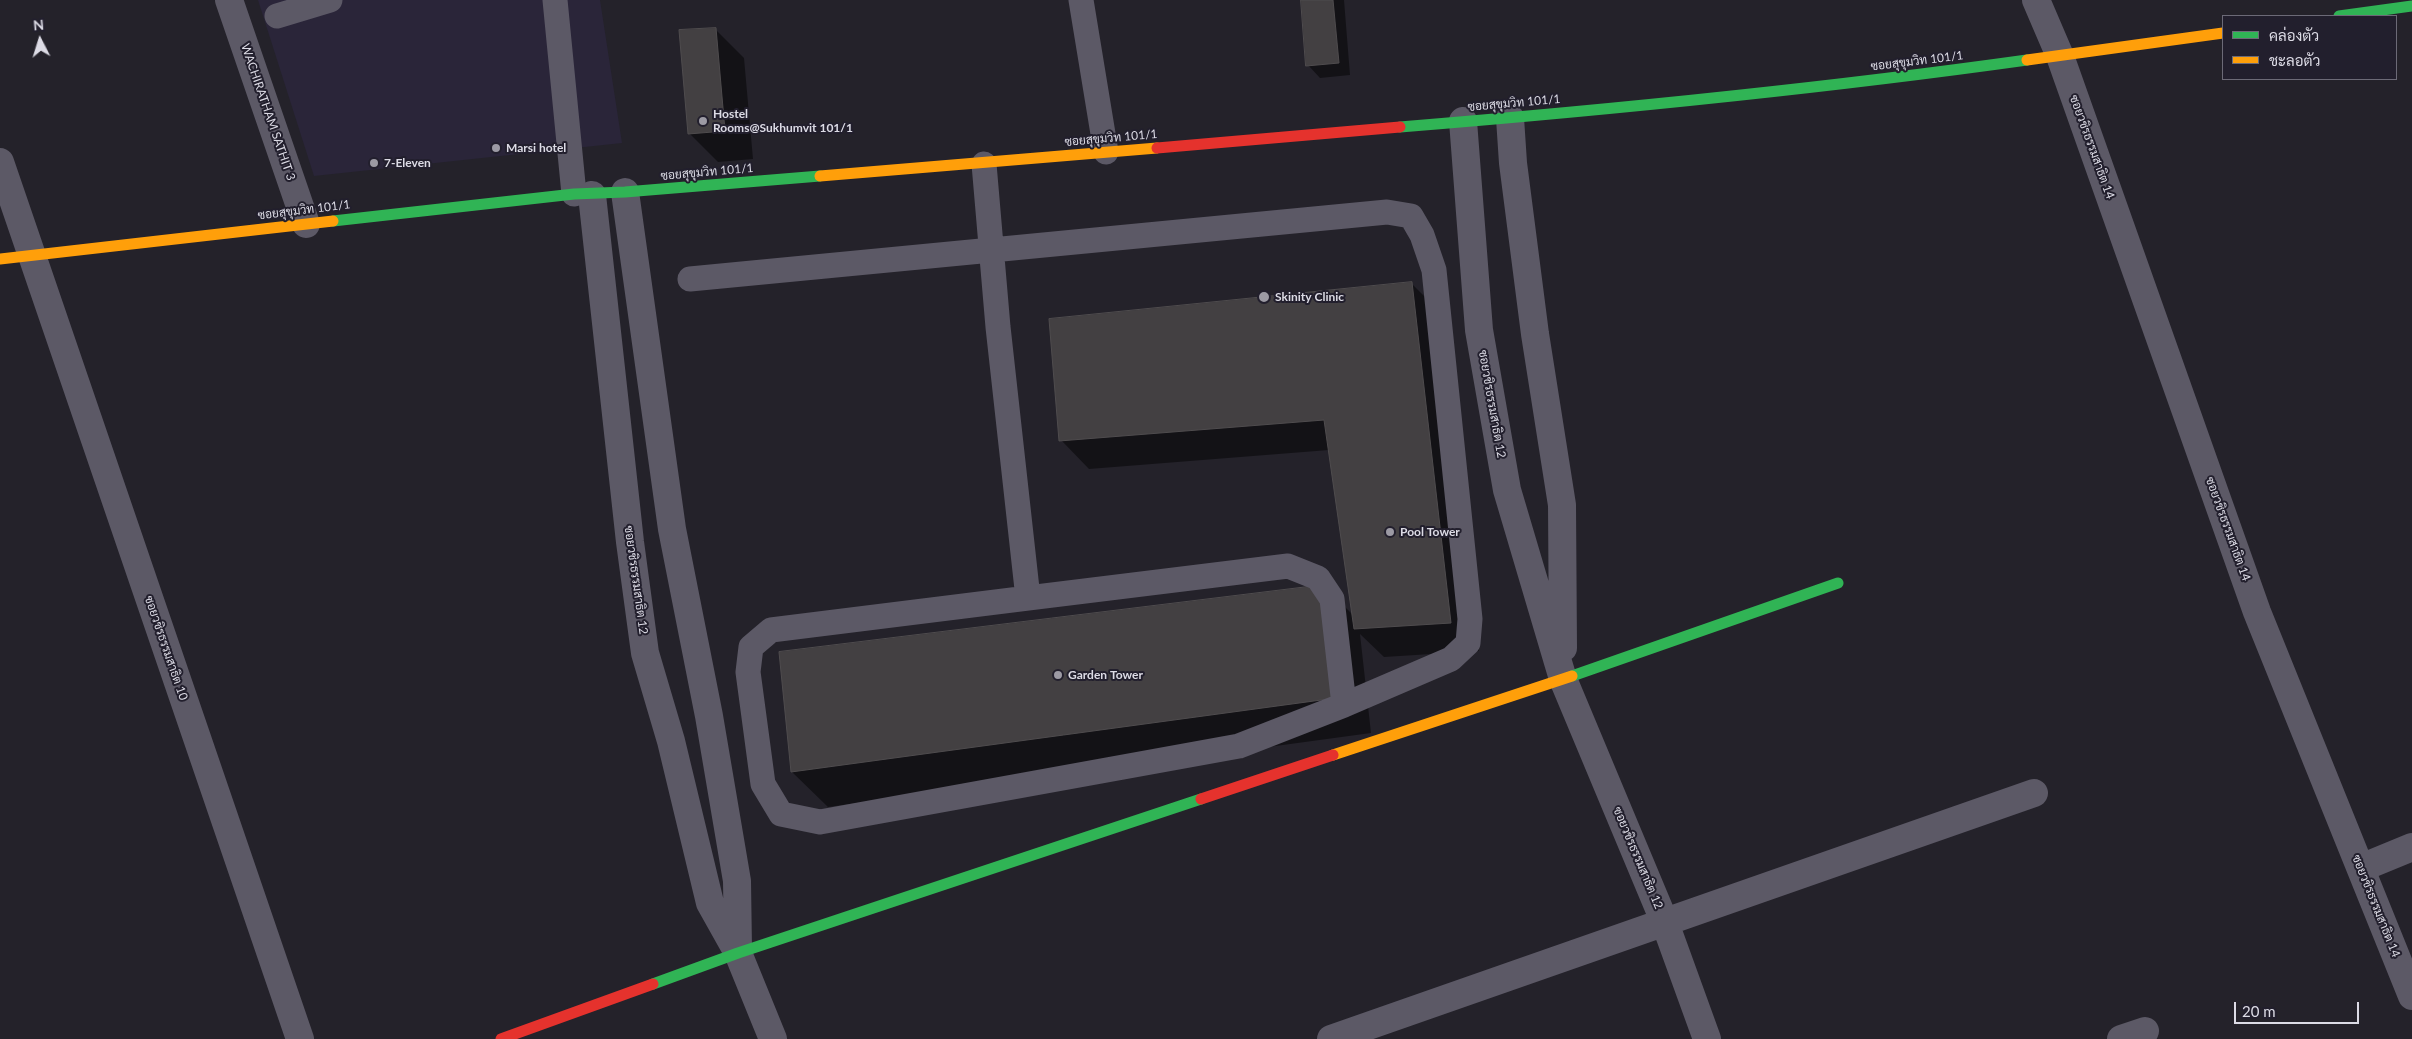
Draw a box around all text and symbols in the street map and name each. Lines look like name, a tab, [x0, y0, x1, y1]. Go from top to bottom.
north arrow	[15, 15, 65, 65]
legend	[2222, 15, 2397, 80]
text: N	[33, 16, 45, 33]
text: คล่องตัว	[2269, 26, 2319, 44]
street label: WACHIRATHAM SATHIT 3	[238, 42, 298, 182]
street label: ซอยสุขุมวิท 101/1	[1870, 48, 1964, 74]
text: ชะลอตัว	[2269, 51, 2320, 69]
street label: ซอยสุขุมวิท 101/1	[1467, 92, 1561, 114]
street label: ซอยวชิรธรรมสาธิต 14	[2066, 93, 2118, 201]
place label: Hostel Rooms@Sukhumvit 101/1	[713, 107, 853, 135]
marker: Hostel Rooms@Sukhumvit 101/1	[697, 115, 709, 127]
street label: ซอยสุขุมวิท 101/1	[1064, 127, 1158, 149]
place label: Marsi hotel	[506, 141, 566, 155]
marker: Marsi hotel	[490, 142, 502, 154]
place label: 7-Eleven	[384, 156, 431, 170]
marker: 7-Eleven	[368, 157, 380, 169]
street label: ซอยสุขุมวิท 101/1	[660, 161, 754, 183]
street label: ซอยสุขุมวิท 101/1	[257, 197, 351, 223]
marker: Skinity Clinic	[1257, 290, 1271, 304]
place label: Skinity Clinic	[1275, 290, 1344, 304]
street label: ซอยวชิรธรรมสาธิต 12	[1475, 349, 1509, 459]
street label: ซอยวชิรธรรมสาธิต 14	[2202, 475, 2254, 583]
street label: ซอยวชิรธรรมสาธิต 12	[621, 525, 651, 635]
place label: Pool Tower	[1400, 525, 1460, 539]
marker: Pool Tower	[1384, 526, 1396, 538]
street label: ซอยวชิรธรรมสาธิต 10	[141, 594, 191, 702]
place label: Garden Tower	[1068, 668, 1143, 682]
marker: Garden Tower	[1052, 669, 1064, 681]
street label: ซอยวชิรธรรมสาธิต 12	[1610, 805, 1666, 911]
street label: ซอยวชิรธรรมสาธิต 14	[2349, 853, 2403, 959]
scale bar	[2237, 992, 2362, 1024]
text: 20 m	[2242, 1002, 2276, 1020]

